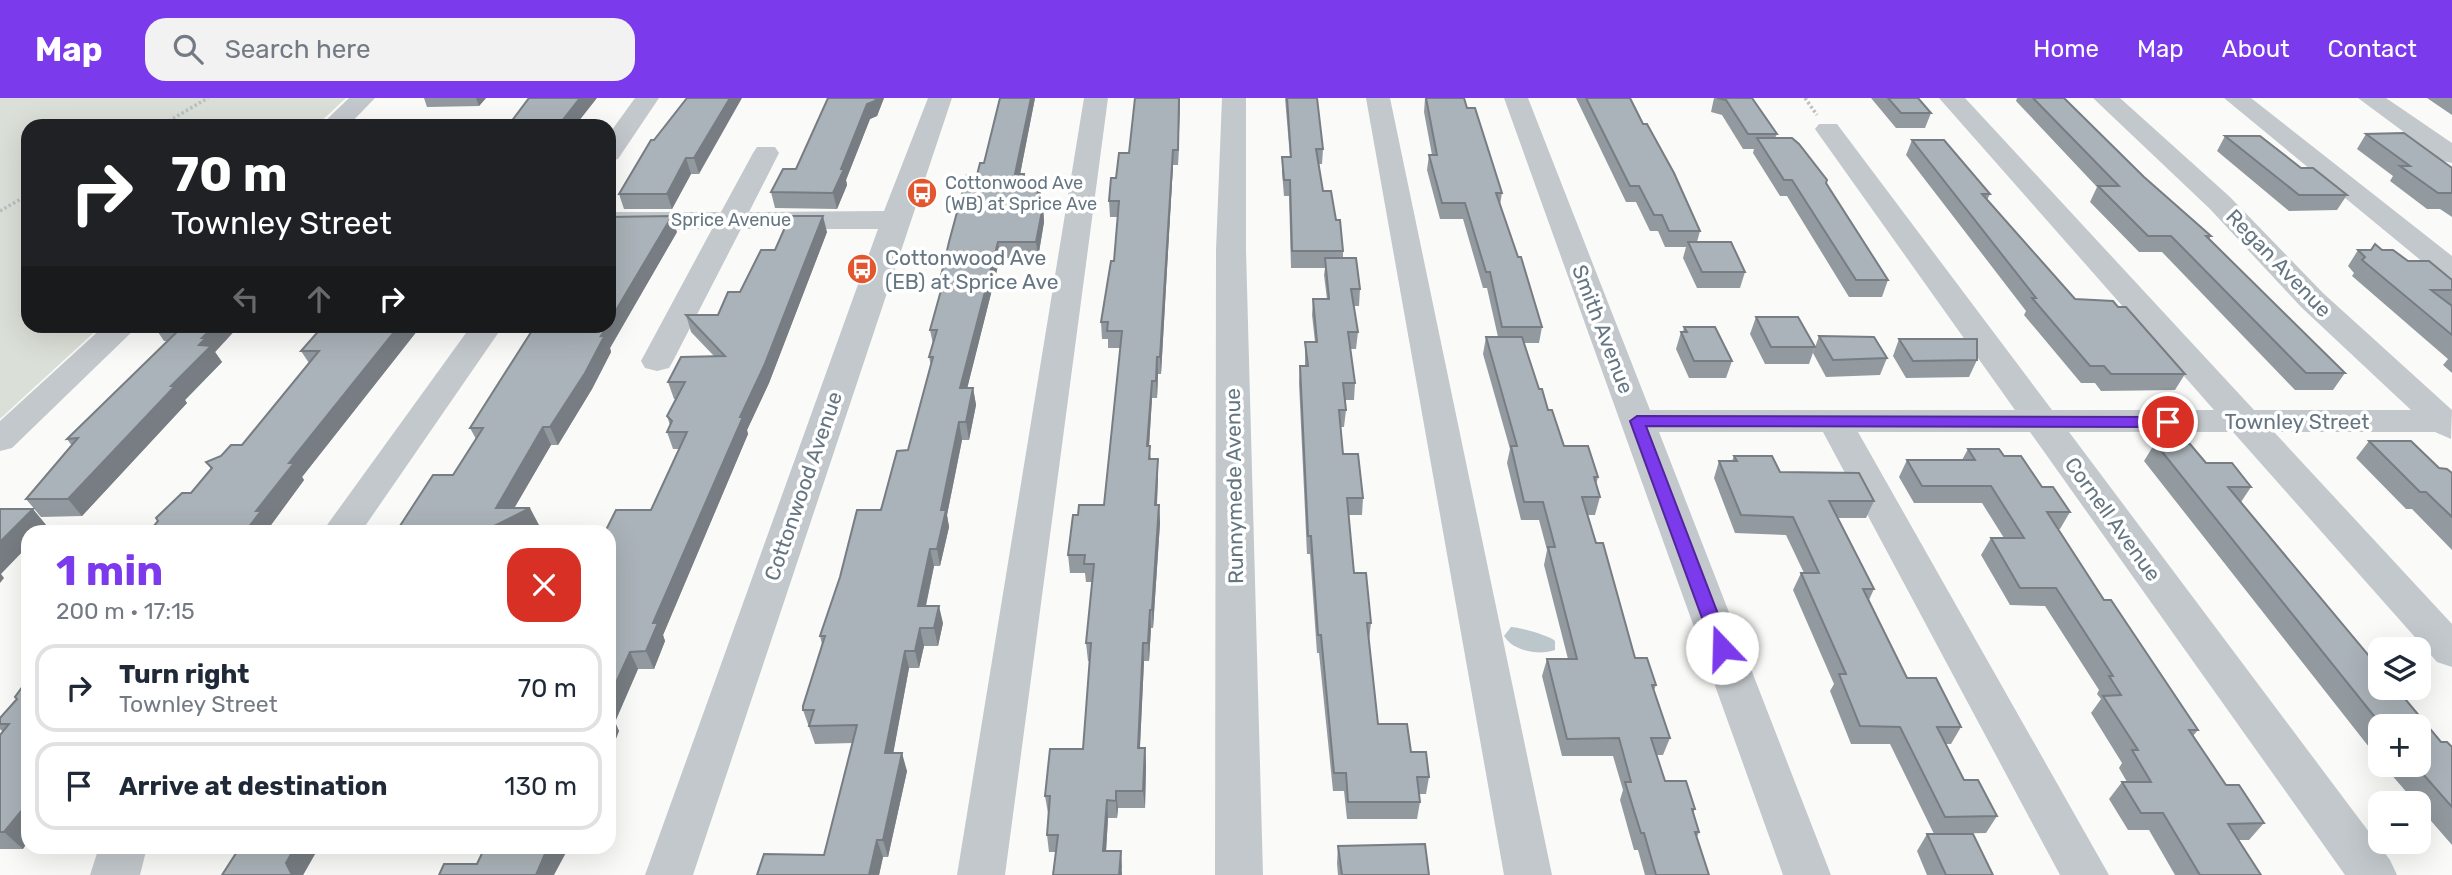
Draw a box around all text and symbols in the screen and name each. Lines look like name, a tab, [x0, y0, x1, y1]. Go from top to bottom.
search box	[145, 18, 635, 81]
text: Map	[35, 30, 103, 69]
icon: search	[169, 30, 207, 68]
text: Search here	[225, 34, 370, 65]
text: Home	[2033, 35, 2099, 63]
text: Map	[2137, 35, 2184, 63]
text: About	[2222, 35, 2290, 63]
text: Contact	[2328, 35, 2417, 63]
text: 70 m	[171, 145, 288, 203]
icon: right	[56, 147, 147, 238]
place label: Cottonwood Ave (WB) at Sprice Ave	[945, 172, 1097, 215]
bus stop icon: Cottonwood Ave (WB) at Sprice Ave	[905, 176, 939, 210]
text: Townley Street	[171, 204, 392, 242]
street label: Regan Avenue	[2221, 204, 2337, 322]
street label: Sprice Avenue	[671, 209, 791, 231]
place label: Cottonwood Ave (EB) at Sprice Ave	[885, 245, 1058, 294]
bus stop icon: Cottonwood Ave (EB) at Sprice Ave	[845, 252, 879, 286]
street label: Smith Avenue	[1567, 261, 1639, 397]
icon: left	[227, 280, 265, 318]
icon: ahead	[300, 280, 338, 318]
icon: right	[373, 280, 411, 318]
street label: Cottonwood Avenue	[759, 388, 847, 584]
street label: Runnymede Avenue	[1220, 388, 1248, 584]
pin	[2138, 392, 2198, 452]
icon: arrive	[2149, 403, 2187, 441]
street label: Townley Street	[2225, 409, 2369, 434]
street label: Cornell Avenue	[2060, 452, 2166, 586]
text: 1 min	[56, 546, 163, 596]
button: close	[507, 548, 581, 622]
text: 200 m · 17:15	[56, 597, 195, 625]
position arrow	[1685, 611, 1759, 685]
map controls	[2368, 637, 2431, 854]
button: layers	[2368, 637, 2431, 700]
text: Turn right	[119, 659, 249, 690]
icon: right	[60, 669, 98, 707]
text: 70 m	[518, 673, 577, 704]
text: Townley Street	[119, 690, 278, 718]
button: +	[2368, 714, 2431, 777]
icon: arrive	[60, 767, 98, 805]
text: Arrive at destination	[119, 771, 387, 802]
text: 130 m	[504, 771, 577, 802]
button: −	[2368, 791, 2431, 854]

